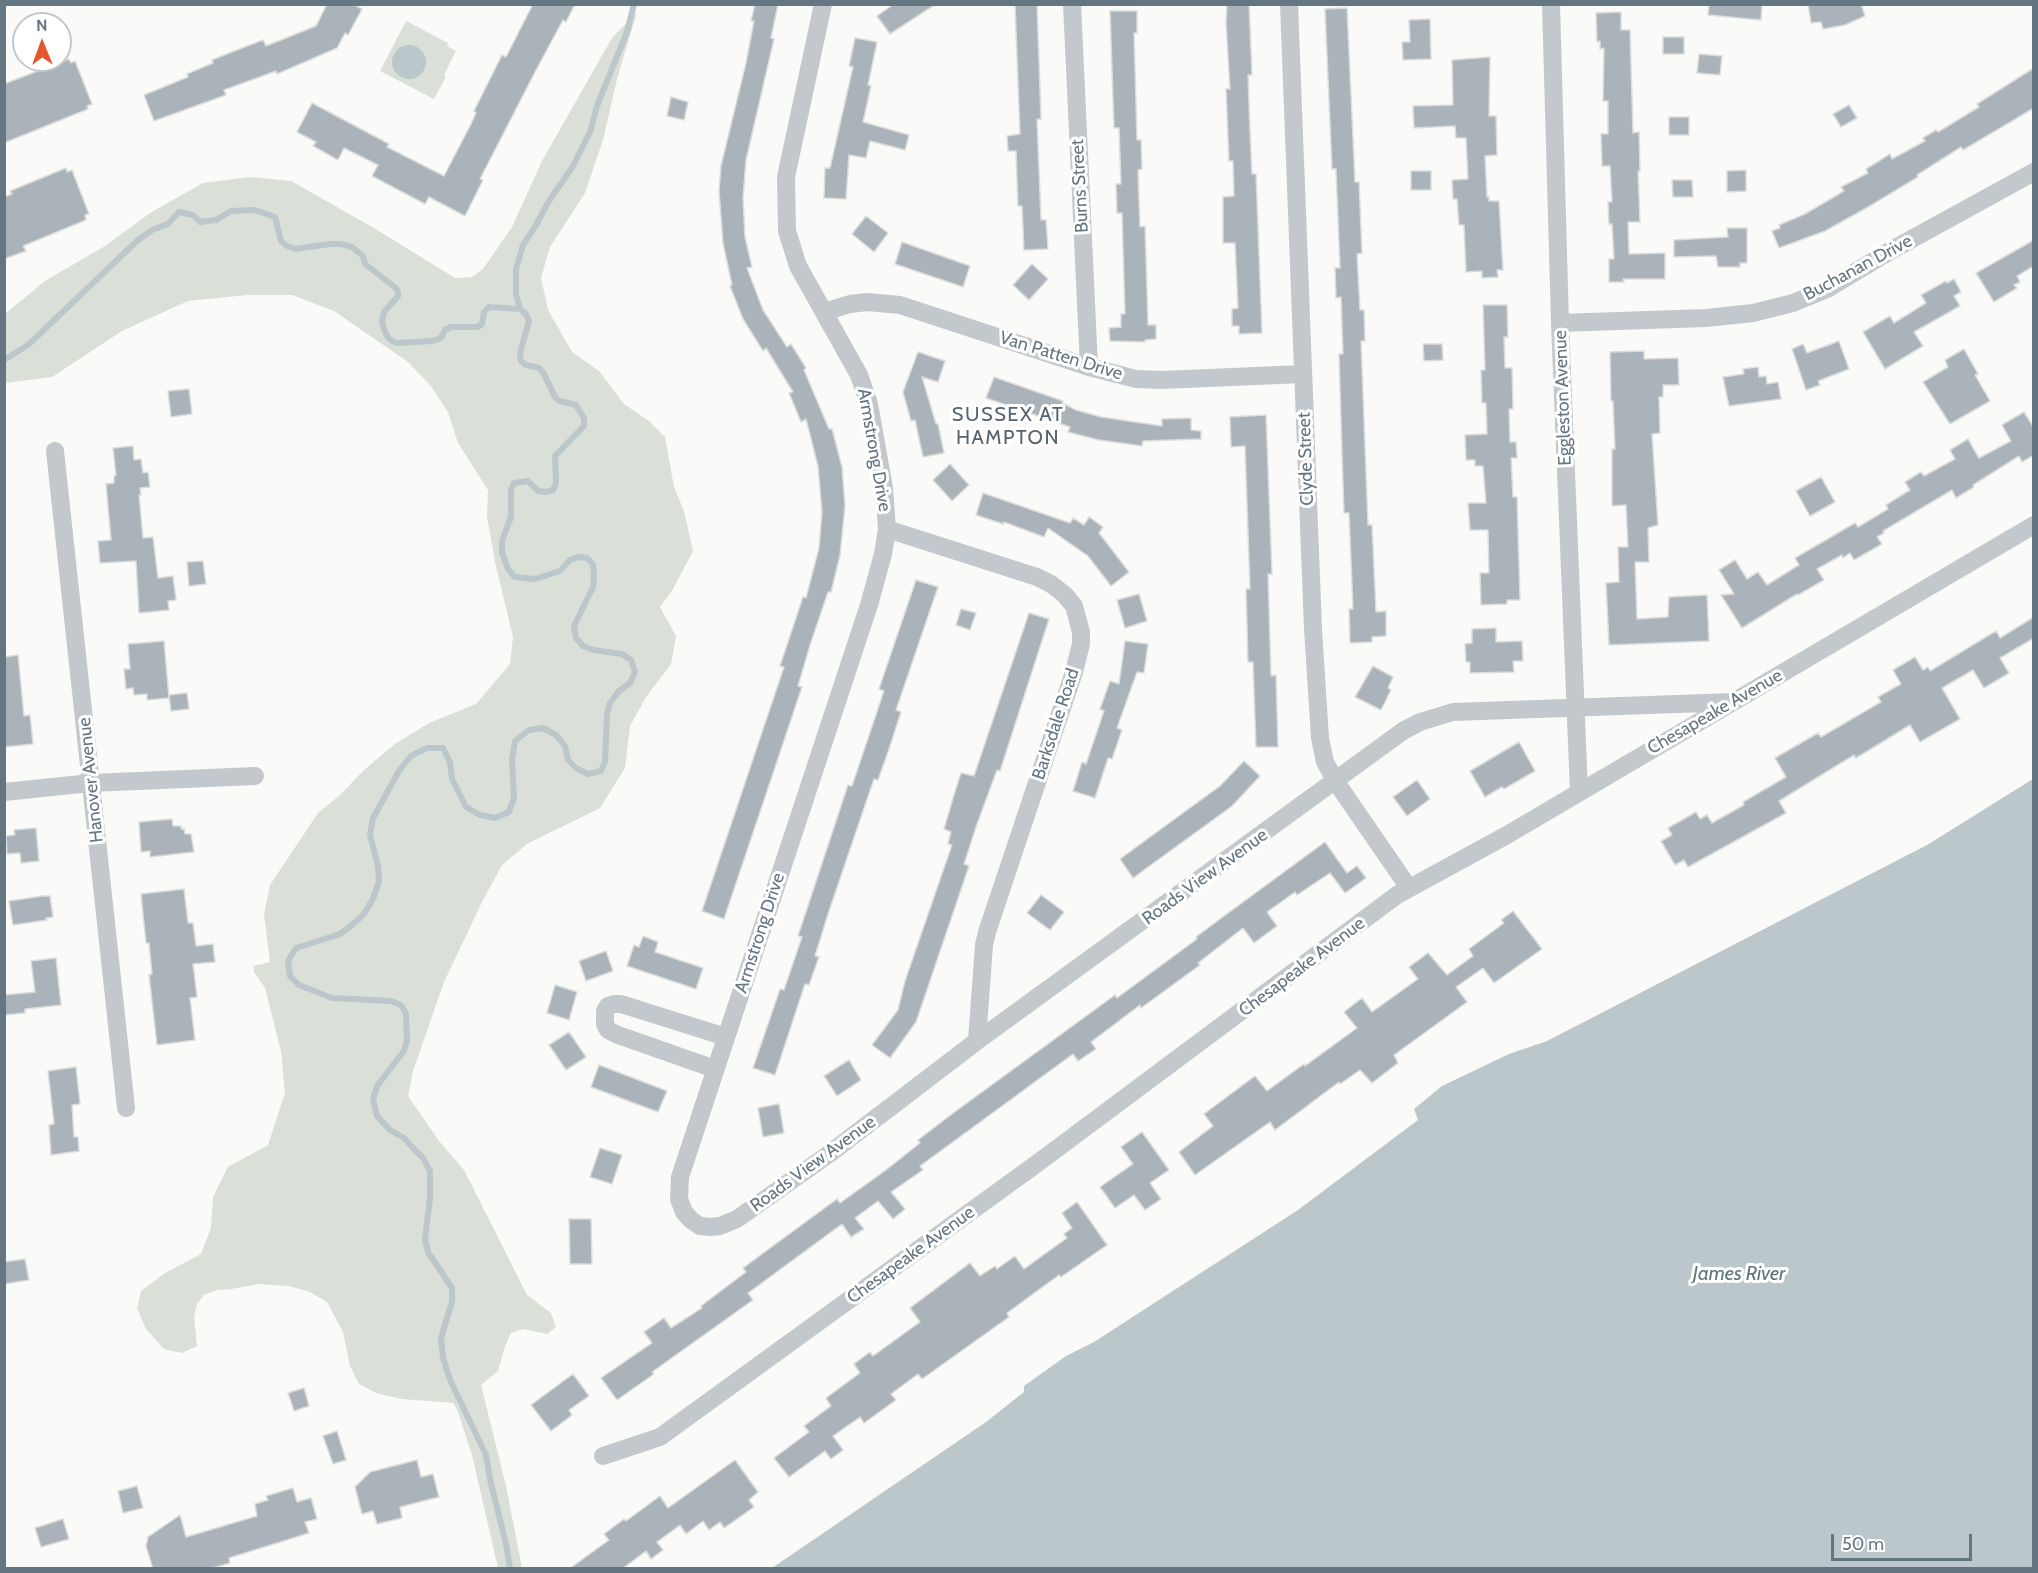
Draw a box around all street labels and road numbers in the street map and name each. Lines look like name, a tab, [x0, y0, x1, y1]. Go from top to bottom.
street label: Burns Street	[1067, 139, 1093, 233]
street label: Buchanan Drive	[1800, 230, 1916, 306]
street label: Van Patten Drive	[997, 327, 1125, 385]
street label: Eggleston Avenue	[1550, 330, 1576, 466]
street label: Armstrong Drive	[853, 387, 895, 513]
street label: Clyde Street	[1294, 412, 1318, 506]
street label: Chesapeake Avenue	[1644, 665, 1786, 759]
street label: Barksdale Road	[1028, 666, 1084, 782]
street label: Hanover Avenue	[74, 716, 108, 844]
street label: Roads View Avenue	[1138, 824, 1272, 930]
street label: Armstrong Drive	[730, 870, 790, 996]
street label: Chesapeake Avenue	[1235, 913, 1369, 1021]
street label: Roads View Avenue	[746, 1111, 880, 1217]
street label: Chesapeake Avenue	[843, 1202, 979, 1308]

